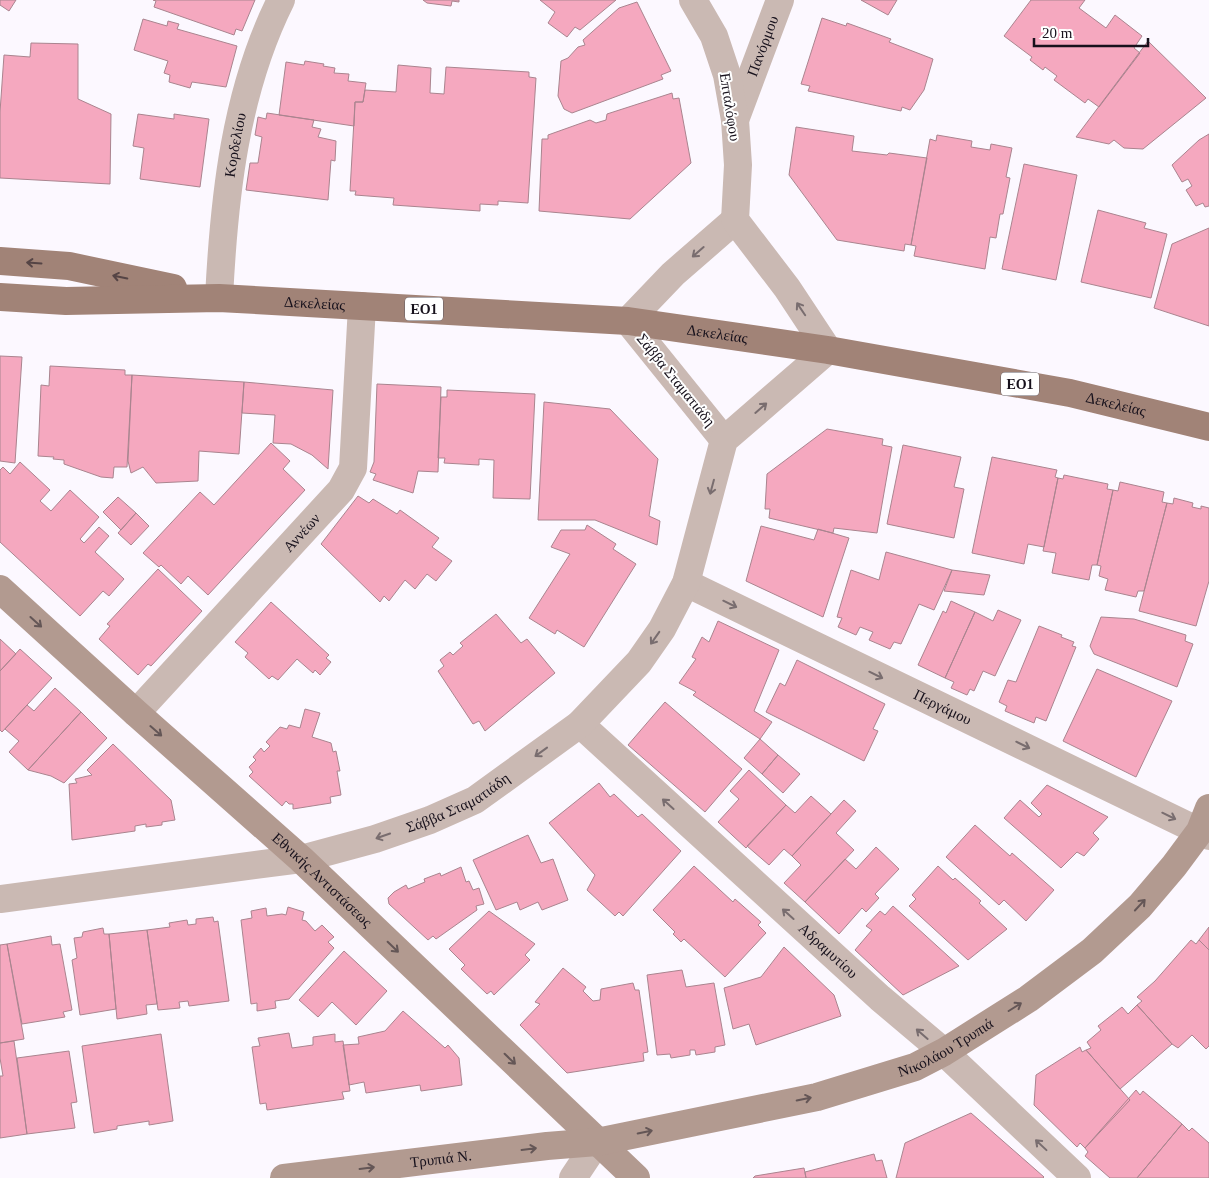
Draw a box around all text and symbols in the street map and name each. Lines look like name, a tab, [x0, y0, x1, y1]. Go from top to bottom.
street label: Πανόρμου	[744, 13, 781, 79]
scale bar	[1034, 15, 1148, 47]
text: 20 m	[1042, 25, 1073, 41]
street label: Επταλόφου	[717, 72, 743, 142]
street label: Κορδελίου	[222, 111, 249, 178]
one-way arrow	[692, 246, 705, 257]
one-way arrow	[27, 259, 43, 268]
one-way arrow	[112, 272, 128, 281]
street label: Δεκελείας	[284, 294, 346, 313]
road number: ΕΟ1	[405, 298, 443, 320]
one-way arrow	[796, 303, 806, 317]
street label: Δεκελείας	[686, 322, 749, 346]
street label: Σάββα Σταματιάδη	[634, 330, 718, 430]
road number: ΕΟ1	[1001, 372, 1039, 396]
street label: Δεκελείας	[1084, 389, 1148, 419]
one-way arrow	[754, 403, 767, 414]
one-way arrow	[706, 479, 716, 495]
street label: Αννέων	[280, 510, 324, 555]
one-way arrow	[722, 600, 737, 609]
one-way arrow	[30, 616, 42, 628]
one-way arrow	[650, 631, 660, 645]
one-way arrow	[868, 670, 883, 680]
street label: Περγάμου	[911, 686, 974, 728]
one-way arrow	[150, 725, 163, 737]
one-way arrow	[1015, 741, 1030, 751]
one-way arrow	[534, 747, 548, 757]
street label: Σάββα Σταματιάδη	[404, 770, 513, 836]
one-way arrow	[662, 798, 674, 810]
one-way arrow	[1161, 812, 1176, 821]
street label: Εθνικής Αντιστάσεως	[269, 829, 375, 930]
one-way arrow	[376, 832, 392, 842]
one-way arrow	[1134, 898, 1146, 911]
one-way arrow	[782, 908, 794, 920]
street label: Αδραμυτίου	[795, 920, 861, 981]
one-way arrow	[386, 940, 398, 952]
one-way arrow	[1008, 1002, 1022, 1013]
street label: Νικολάου Τρυπιά	[896, 1015, 996, 1080]
one-way arrow	[916, 1029, 929, 1040]
one-way arrow	[504, 1053, 516, 1065]
one-way arrow	[795, 1094, 811, 1104]
one-way arrow	[636, 1127, 652, 1137]
one-way arrow	[1035, 1139, 1047, 1151]
one-way arrow	[520, 1144, 536, 1154]
street label: Τρυπιά Ν.	[409, 1147, 473, 1171]
one-way arrow	[359, 1163, 375, 1173]

